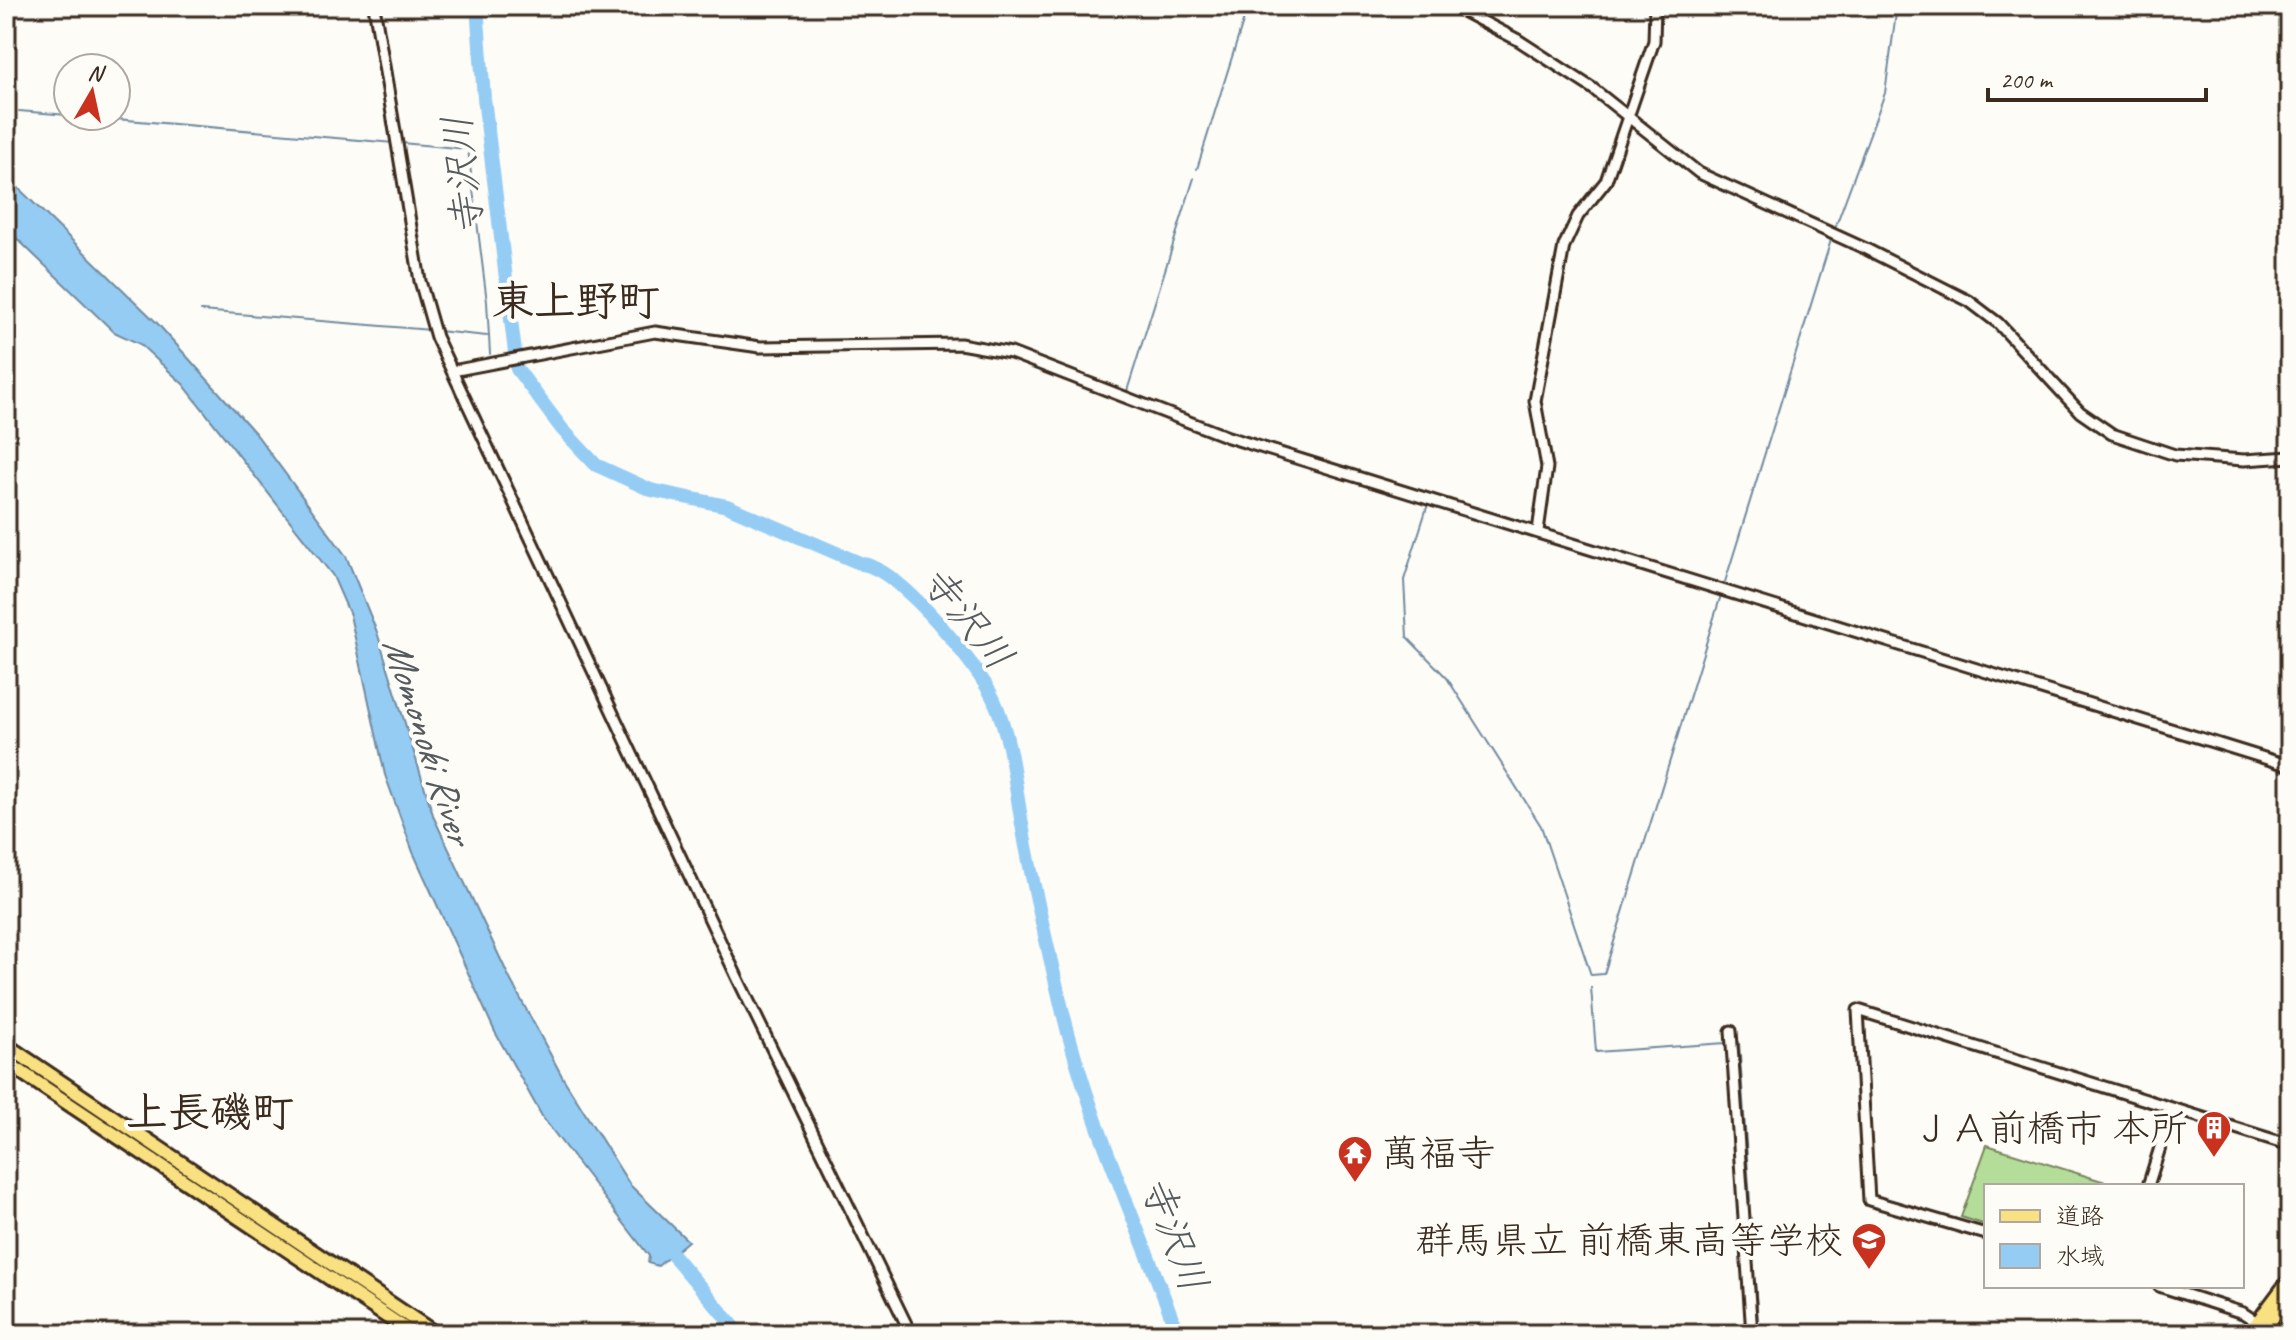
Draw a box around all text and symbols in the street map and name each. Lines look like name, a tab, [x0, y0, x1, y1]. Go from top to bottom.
north arrow	[52, 52, 132, 132]
scale bar	[1988, 52, 2206, 102]
text: N	[86, 58, 107, 89]
text: 200 m	[2000, 65, 2054, 95]
water label: 寺沢川	[432, 113, 494, 237]
district label: 東上野町	[492, 275, 660, 328]
water label: 寺沢川	[910, 556, 1024, 680]
water label: Momonoki River	[371, 631, 486, 854]
district label: 上長磯町	[126, 1086, 294, 1139]
place label: ＪＡ前橋市 本所	[1913, 1105, 2188, 1152]
building icon: ＪＡ前橋市 本所	[2195, 1109, 2233, 1159]
place label: 萬福寺	[1381, 1130, 1495, 1177]
temple icon: 萬福寺	[1336, 1134, 1374, 1184]
water label: 寺沢川	[1129, 1169, 1219, 1299]
legend	[1984, 1184, 2244, 1288]
text: 道路	[2056, 1201, 2104, 1231]
place label: 群馬県立 前橋東高等学校	[1416, 1217, 1843, 1264]
school or university icon: 群馬県立 前橋東高等学校	[1850, 1221, 1888, 1271]
text: 水域	[2056, 1241, 2104, 1271]

